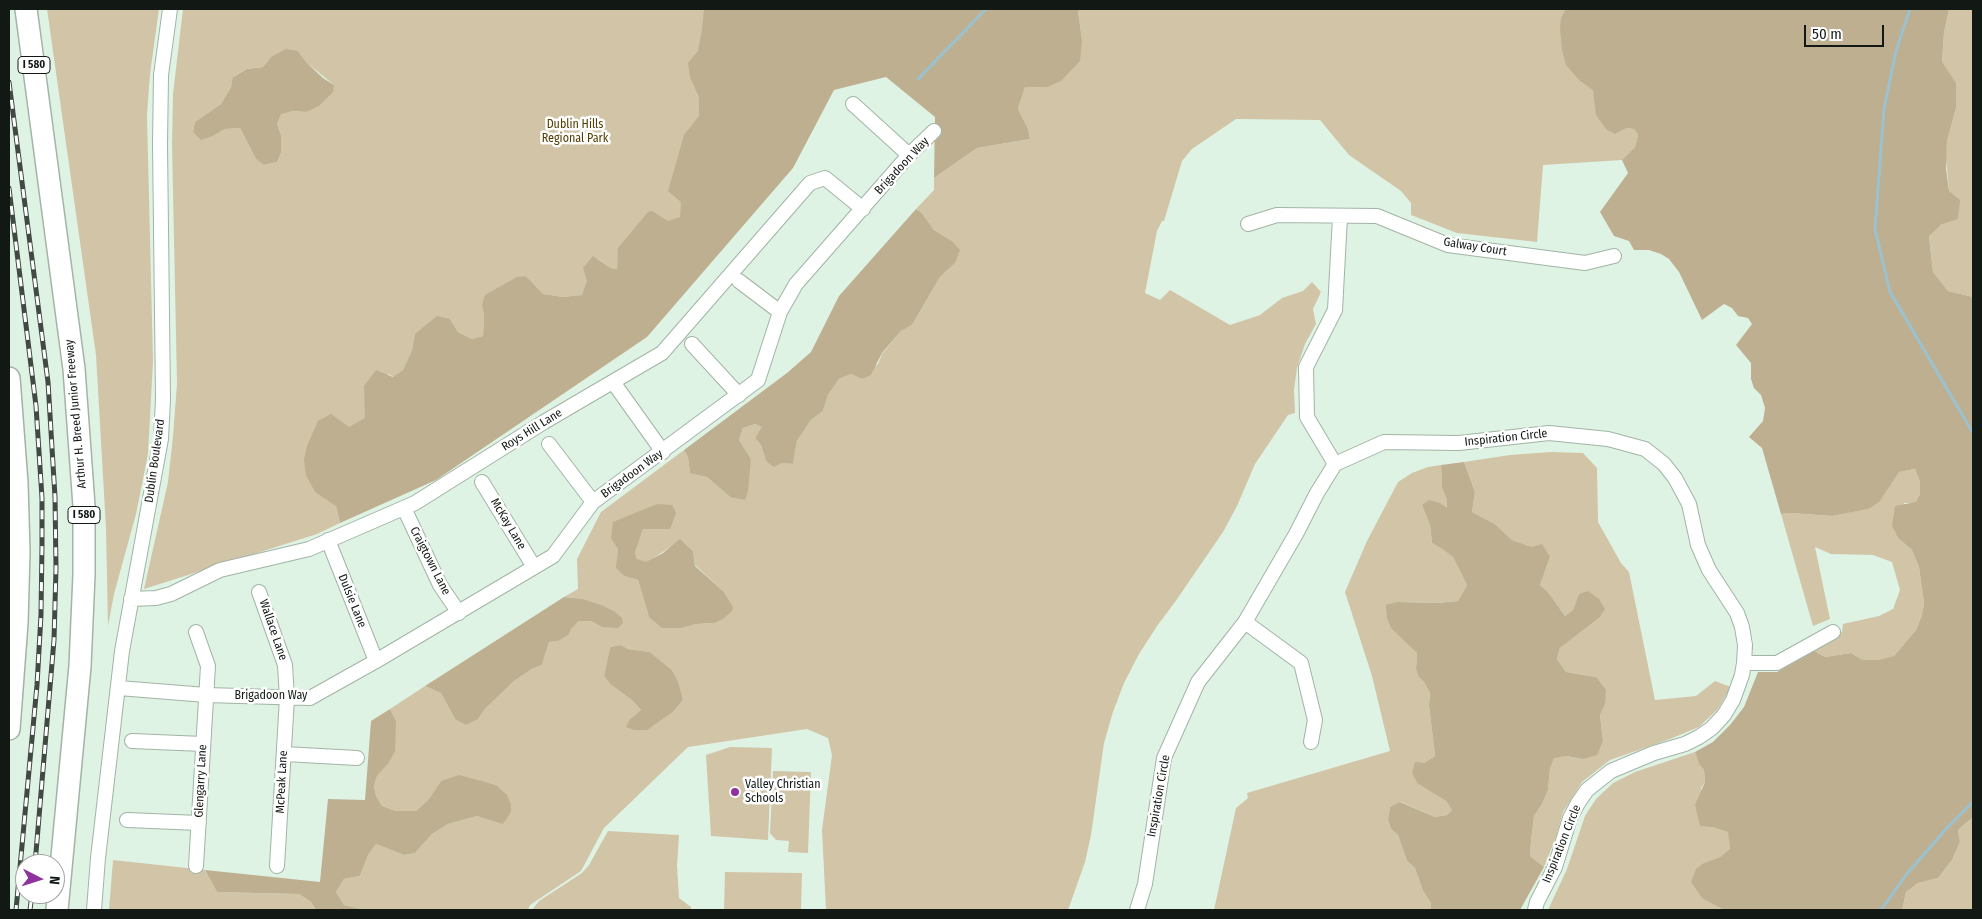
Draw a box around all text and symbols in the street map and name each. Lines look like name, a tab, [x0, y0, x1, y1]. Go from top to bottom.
scale bar	[1807, 15, 1887, 47]
text: 50 m	[1812, 25, 1842, 43]
road number: I 580	[18, 56, 50, 74]
park label: Dublin Hills Regional Park	[542, 118, 608, 146]
street label: Brigadoon Way	[872, 134, 932, 198]
street label: Galway Court	[1442, 235, 1508, 259]
street label: Arthur H. Breed Junior Freeway	[62, 339, 90, 489]
street label: Roys Hill Lane	[499, 406, 565, 454]
street label: Dublin Boulevard	[142, 418, 168, 504]
street label: Inspiration Circle	[1464, 426, 1548, 450]
street label: Brigadoon Way	[598, 447, 666, 501]
street label: McKay Lane	[487, 496, 529, 552]
road number: I 580	[68, 506, 100, 524]
street label: Craigtown Lane	[407, 524, 453, 598]
street label: Dulsie Lane	[335, 572, 369, 630]
street label: Wallace Lane	[256, 598, 290, 662]
street label: Brigadoon Way	[235, 689, 307, 703]
street label: Glengarry Lane	[192, 744, 210, 818]
street label: McPeak Lane	[273, 750, 291, 814]
street label: Inspiration Circle	[1145, 754, 1173, 838]
place label: Valley Christian Schools	[745, 778, 821, 806]
marker: Valley Christian Schools	[729, 786, 741, 798]
street label: Inspiration Circle	[1540, 803, 1584, 885]
north arrow	[15, 854, 65, 904]
text: N	[46, 875, 63, 885]

